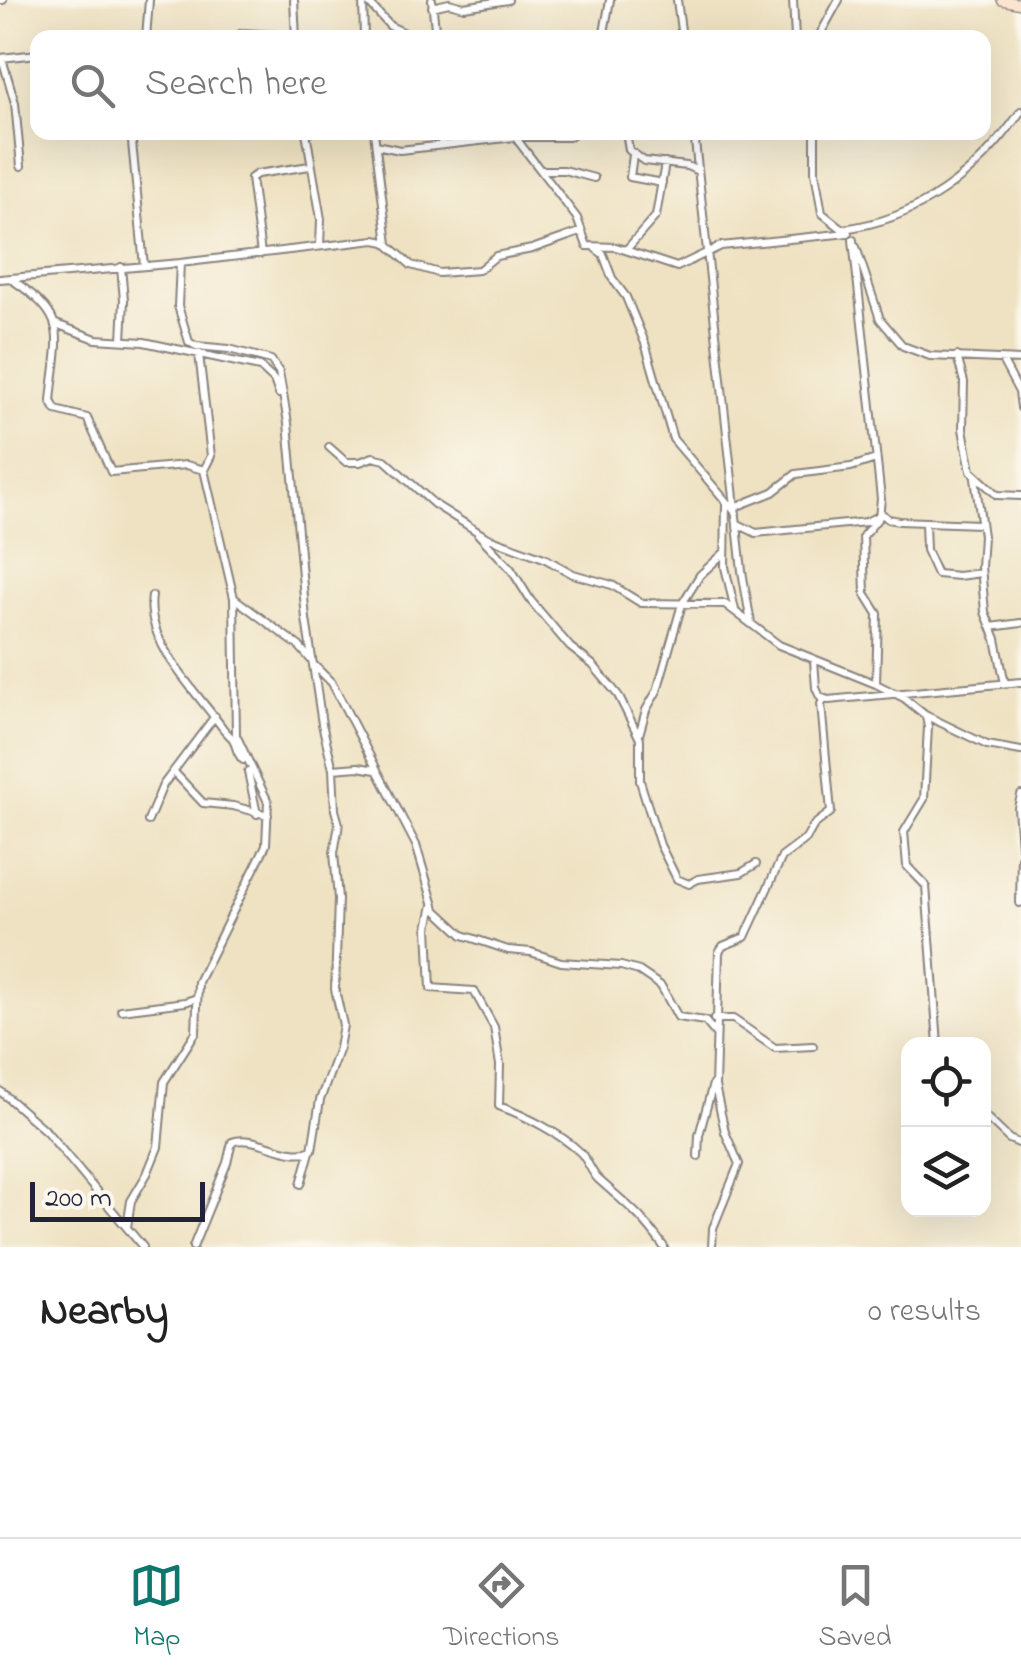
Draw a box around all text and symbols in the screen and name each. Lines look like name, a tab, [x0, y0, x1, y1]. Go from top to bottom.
search box	[30, 30, 991, 140]
text: Search here	[145, 57, 327, 113]
icon: search	[65, 58, 120, 113]
map controls	[901, 1037, 991, 1217]
button: locate	[901, 1037, 991, 1127]
button: layers	[901, 1127, 991, 1217]
scale bar	[30, 1177, 205, 1222]
text: 200 m	[45, 1179, 112, 1220]
text: Nearby	[40, 1282, 168, 1343]
text: 0 results	[868, 1289, 981, 1336]
tab: Map	[129, 1558, 184, 1659]
tab: Directions	[443, 1558, 560, 1659]
tab: Saved	[819, 1558, 892, 1659]

